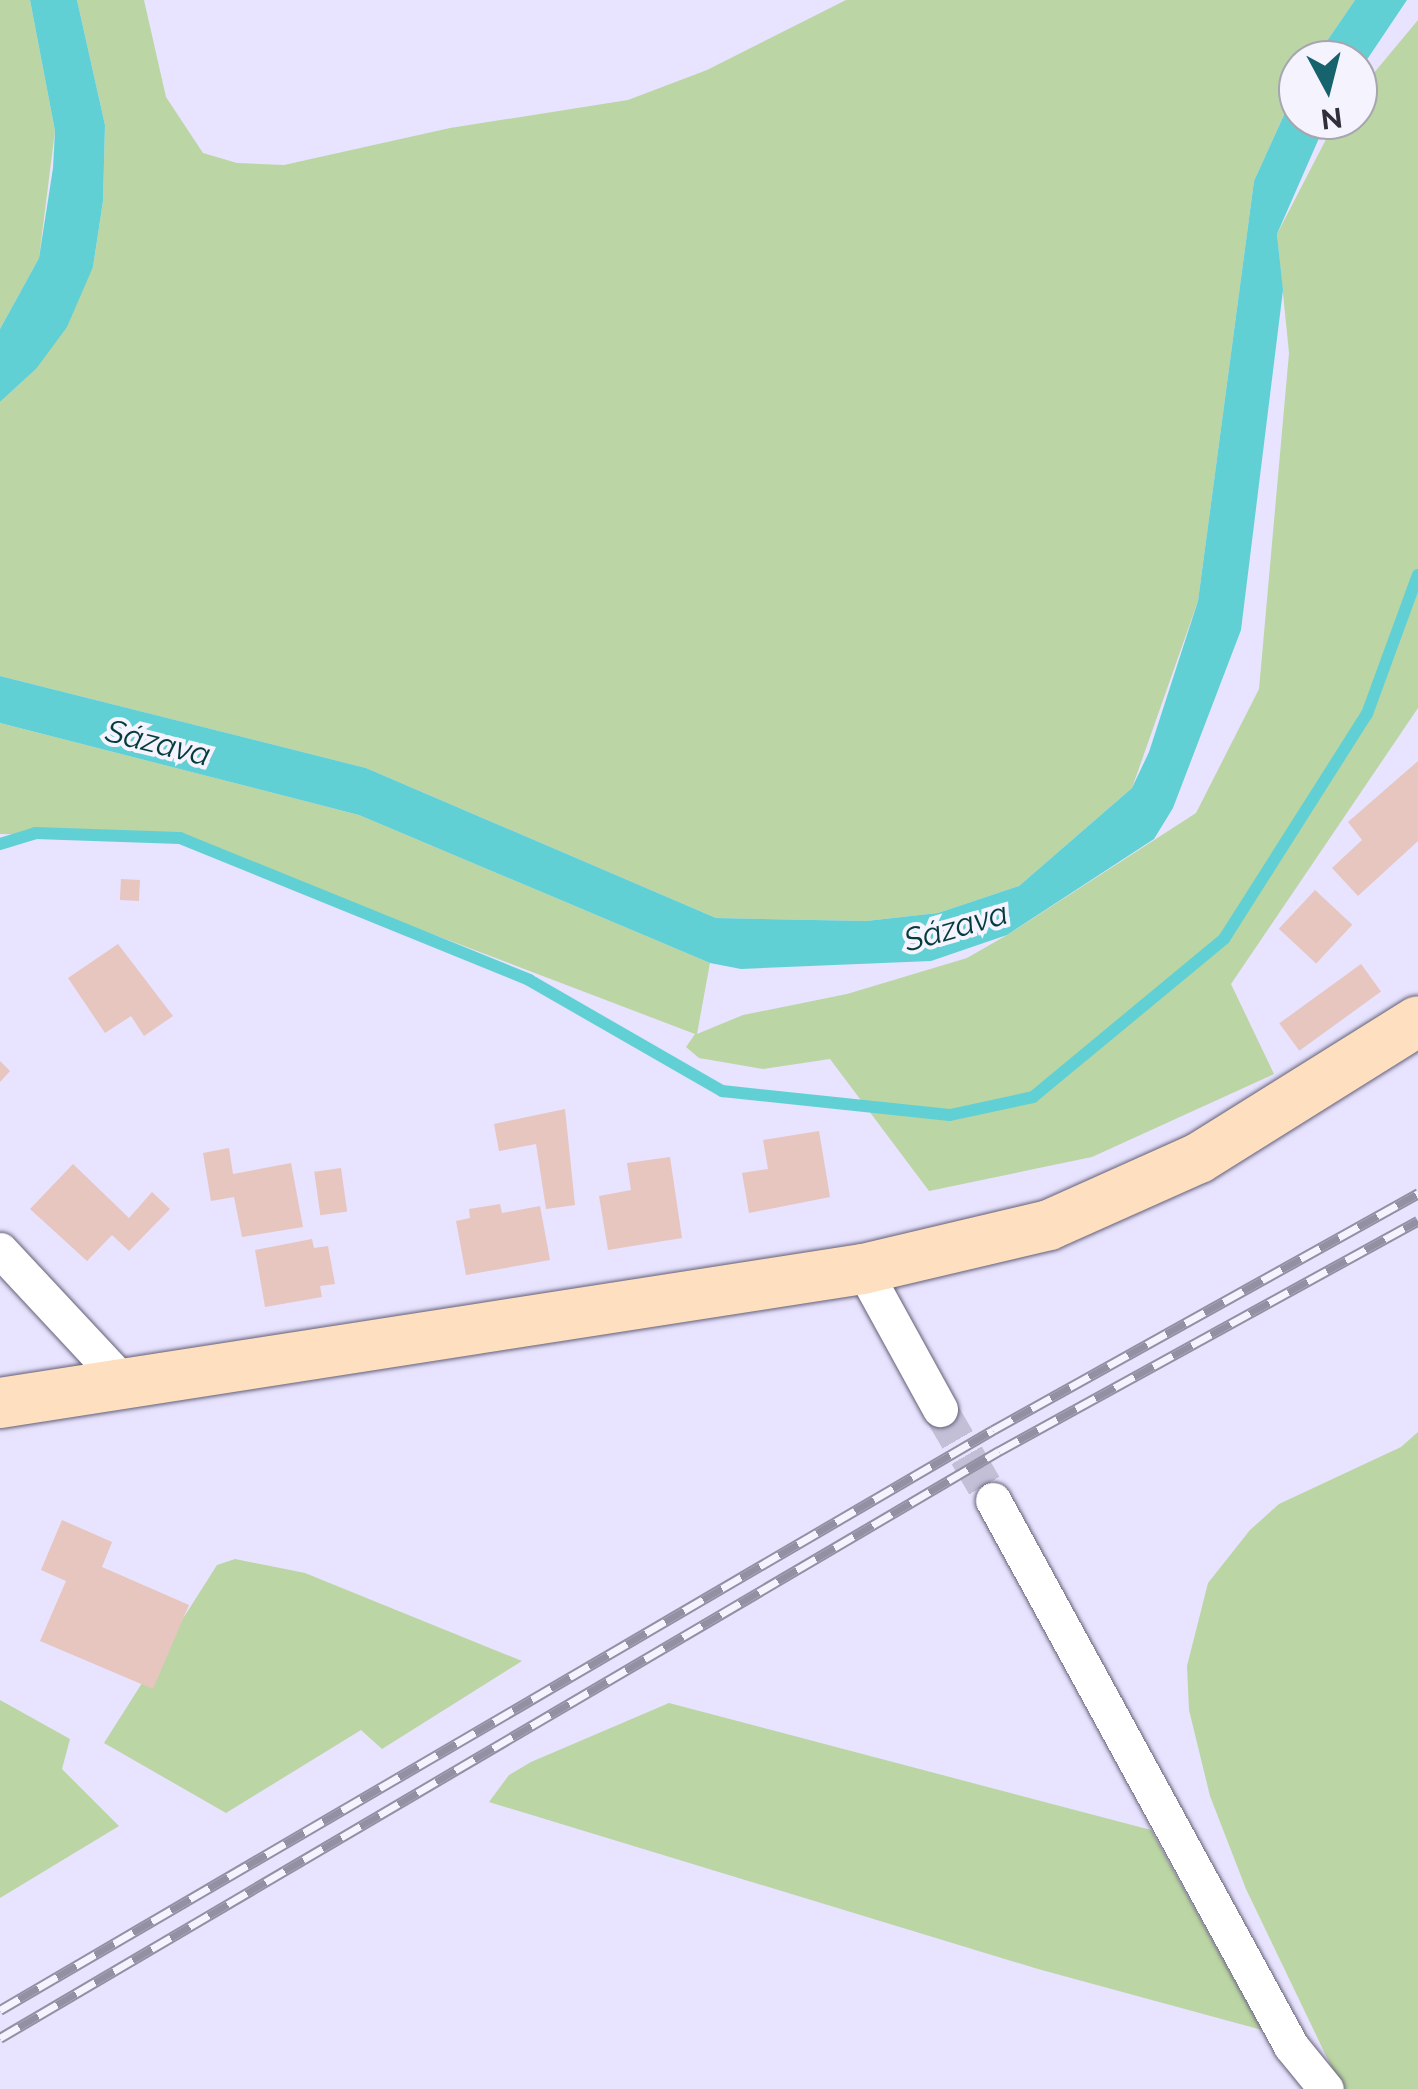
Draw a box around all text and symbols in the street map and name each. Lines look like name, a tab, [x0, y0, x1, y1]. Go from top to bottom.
north arrow	[1278, 40, 1378, 140]
text: N	[1319, 101, 1344, 136]
water label: Sázava	[102, 712, 214, 774]
water label: Sázava	[900, 894, 1012, 960]

